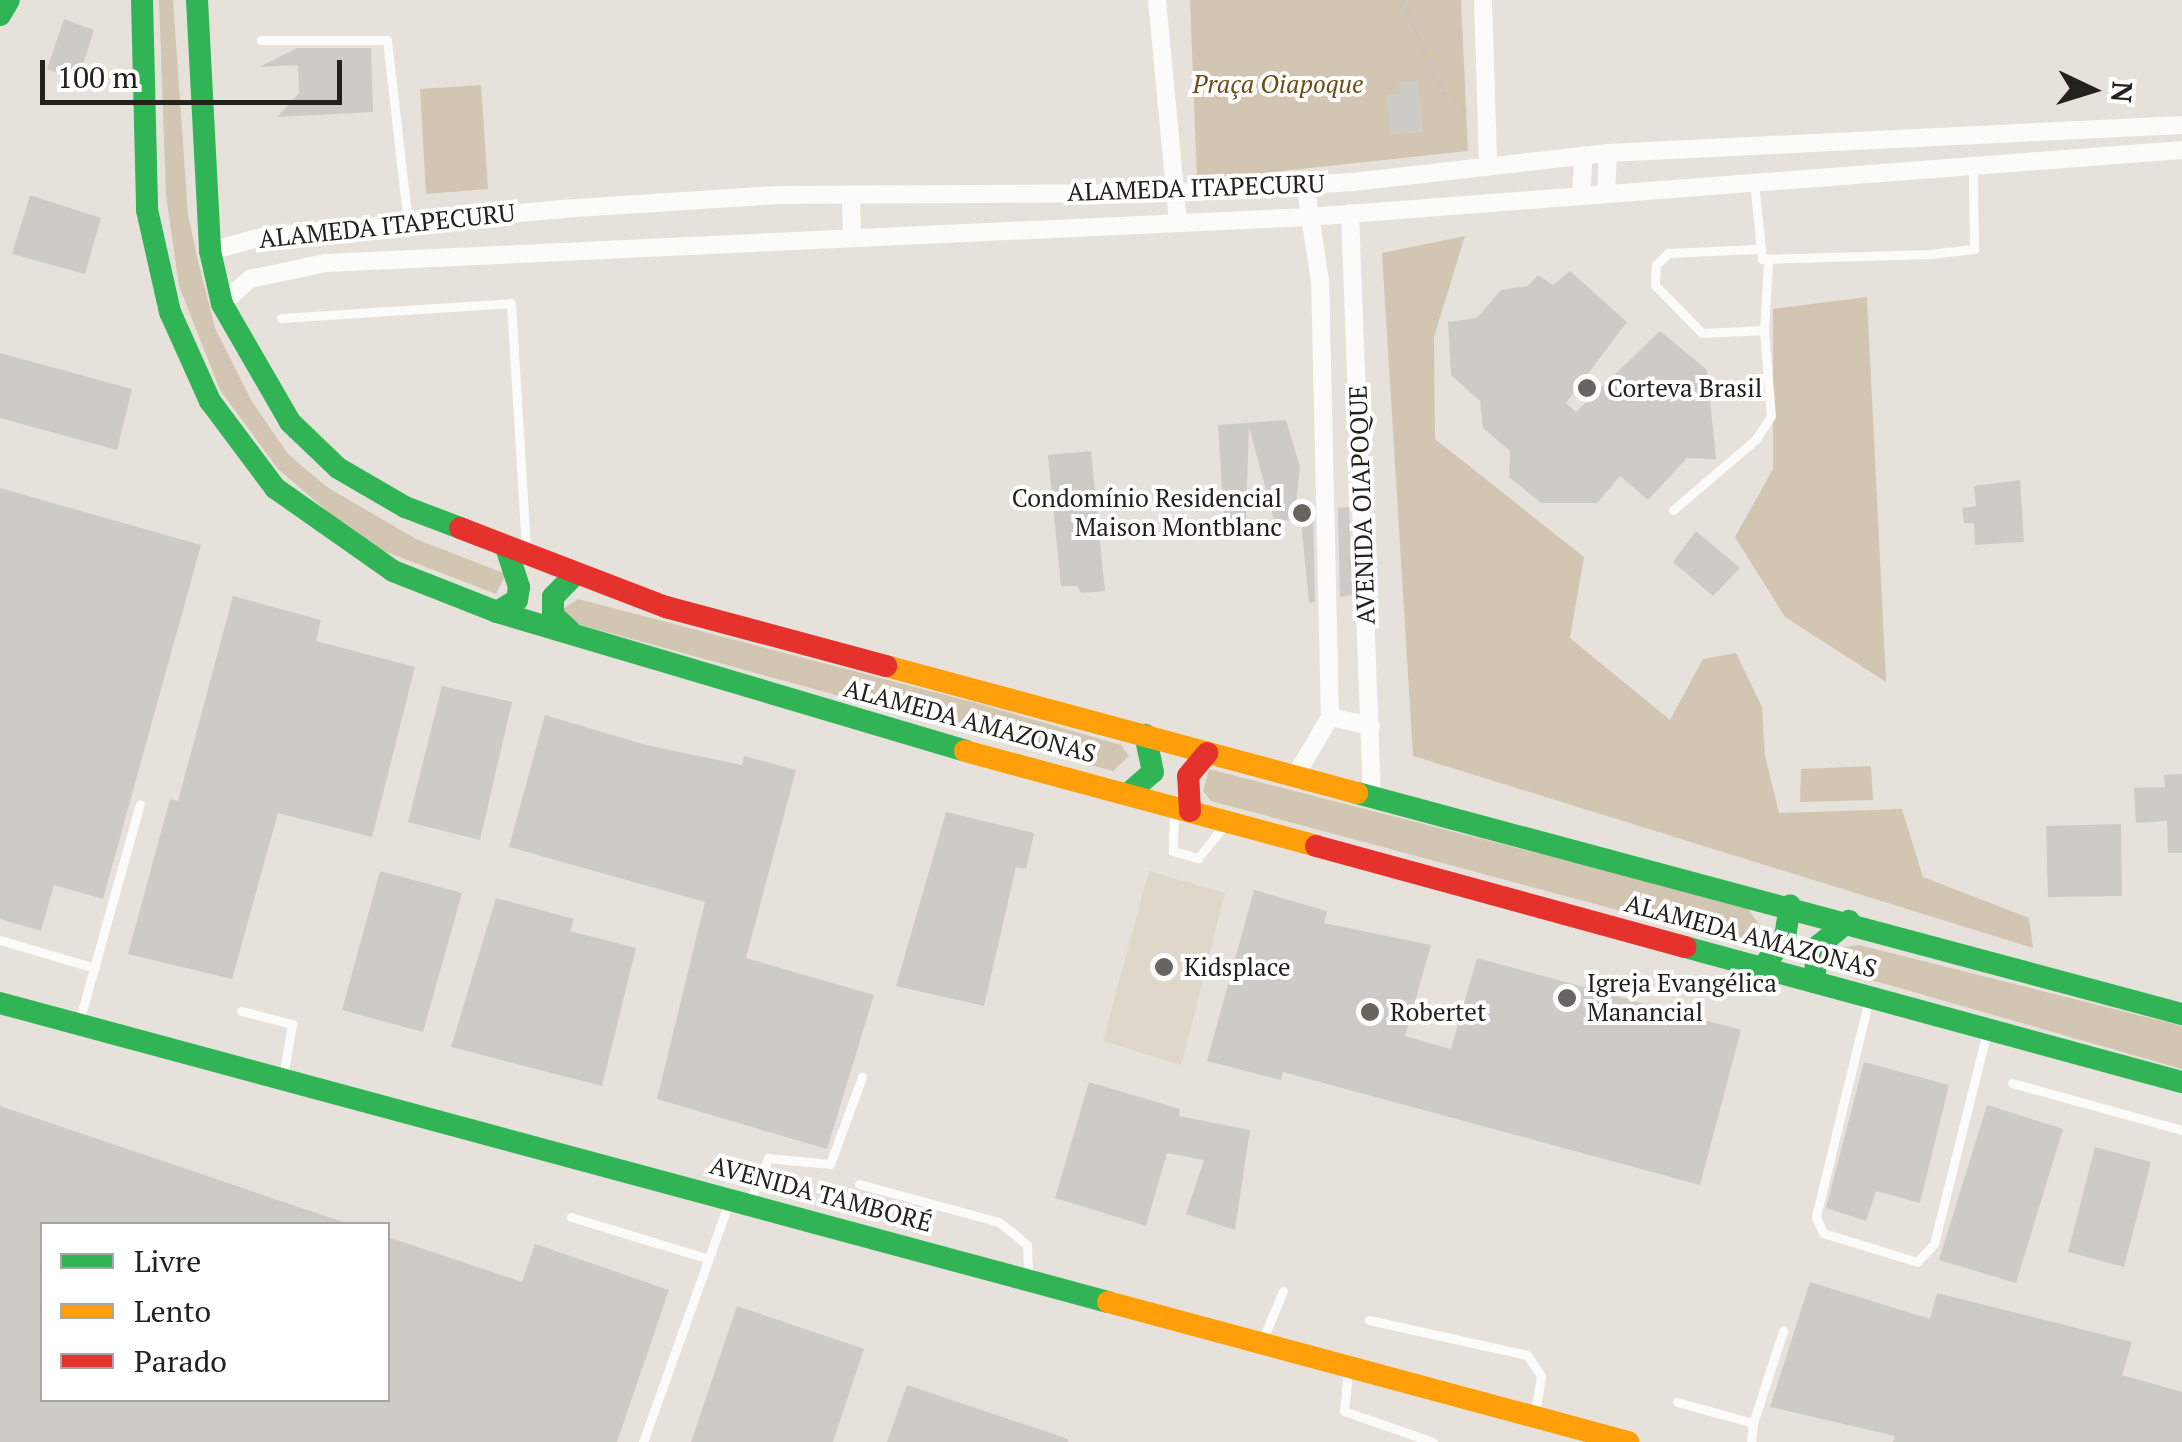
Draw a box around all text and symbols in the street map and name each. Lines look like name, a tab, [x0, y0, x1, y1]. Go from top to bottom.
scale bar	[45, 40, 348, 102]
north arrow	[2042, 40, 2142, 140]
text: 100 m	[57, 57, 138, 97]
park label: Praça Oiapoque	[1193, 69, 1363, 99]
text: N	[2103, 80, 2142, 104]
street label: ALAMEDA ITAPECURU	[1067, 169, 1325, 207]
street label: ALAMEDA ITAPECURU	[257, 198, 517, 254]
place label: Corteva Brasil	[1607, 373, 1762, 403]
marker: Corteva Brasil	[1576, 377, 1598, 399]
street label: AVENIDA OIAPOQUE	[1343, 385, 1381, 625]
place label: Condomínio Residencial Maison Montblanc	[1012, 484, 1282, 543]
marker: Condomínio Residencial Maison Montblanc	[1291, 502, 1313, 524]
street label: ALAMEDA AMAZONAS	[840, 673, 1100, 769]
street label: ALAMEDA AMAZONAS	[1621, 888, 1881, 984]
place label: Kidsplace	[1184, 952, 1290, 982]
marker: Kidsplace	[1153, 956, 1175, 978]
place label: Igreja Evangélica Manancial	[1587, 969, 1777, 1028]
marker: Igreja Evangélica Manancial	[1556, 987, 1578, 1009]
place label: Robertet	[1390, 997, 1486, 1027]
marker: Robertet	[1359, 1001, 1381, 1023]
street label: AVENIDA TAMBORÉ	[706, 1150, 936, 1238]
legend	[40, 1222, 390, 1402]
text: Livre	[134, 1241, 201, 1281]
text: Lento	[134, 1291, 211, 1331]
text: Parado	[134, 1341, 227, 1381]

